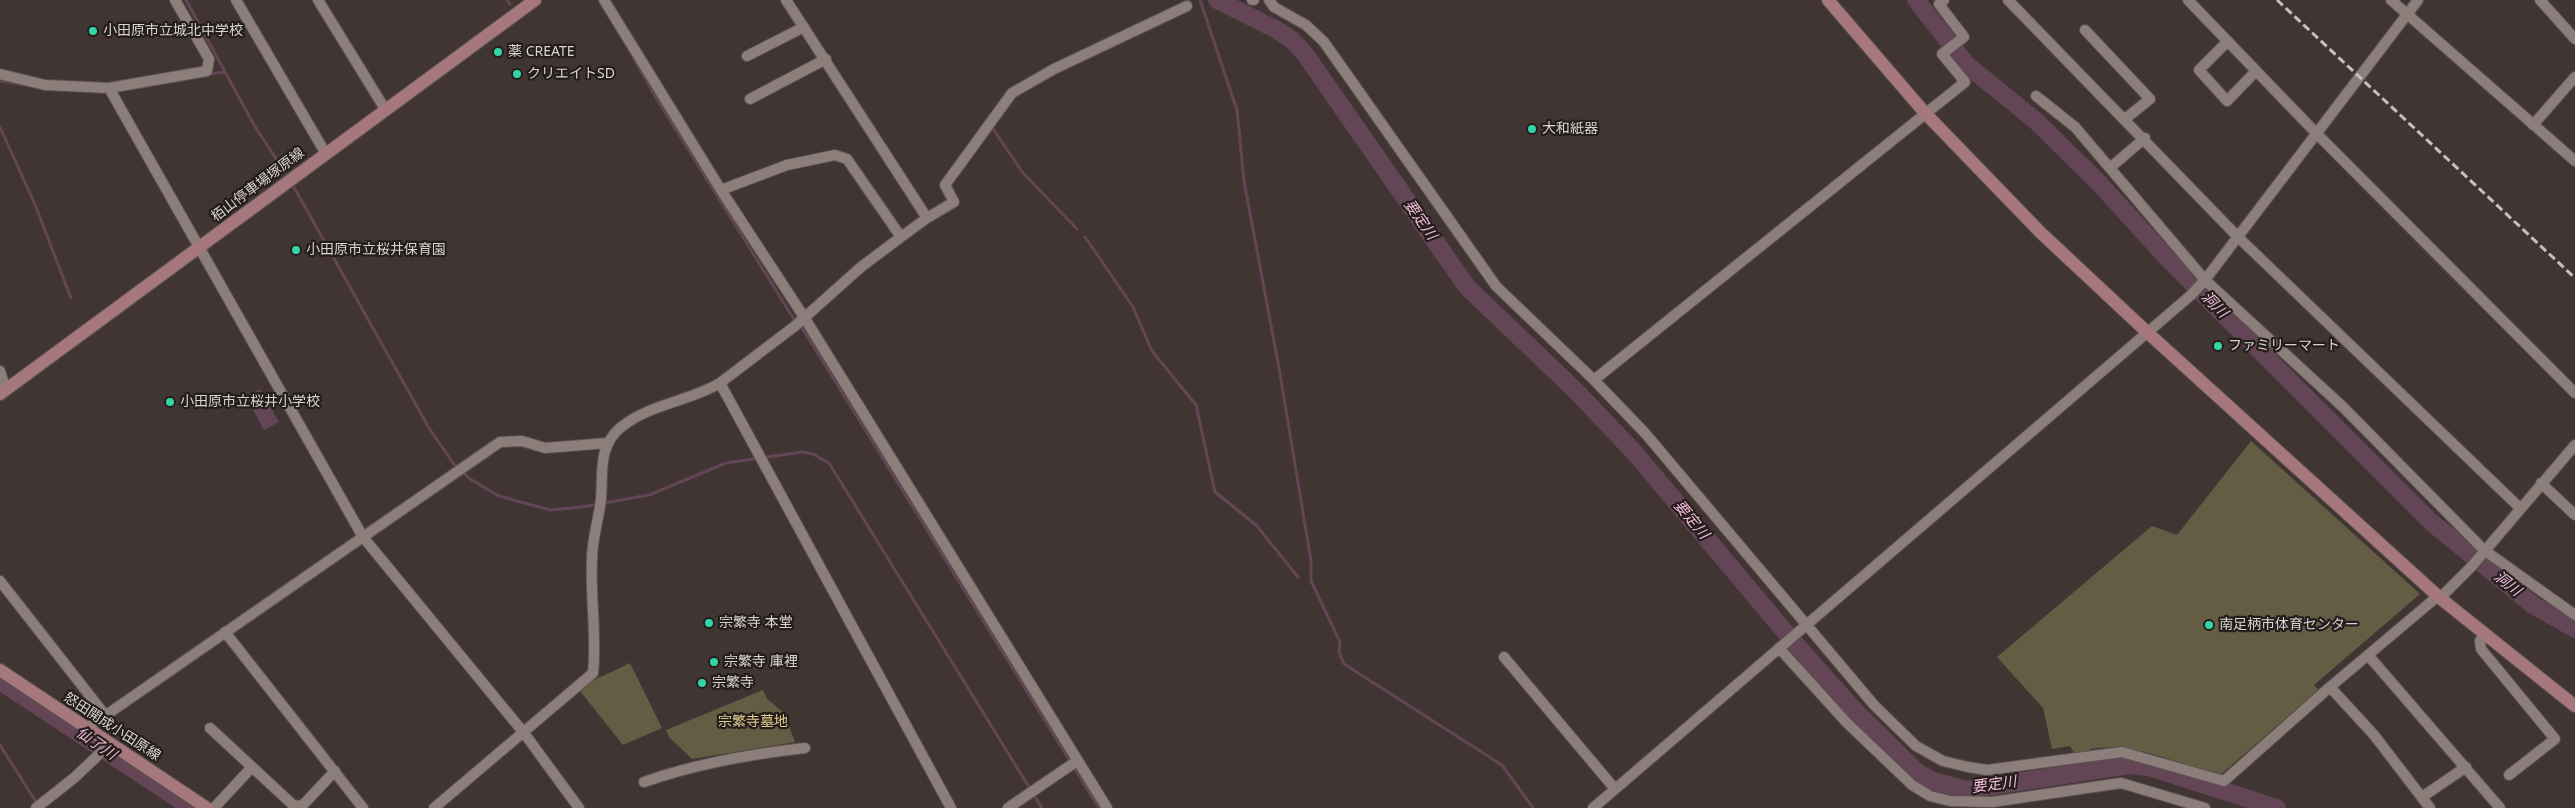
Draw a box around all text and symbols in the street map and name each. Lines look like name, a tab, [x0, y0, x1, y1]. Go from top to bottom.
place label: 小田原市立城北中学校	[103, 23, 243, 39]
marker: 小田原市立城北中学校	[87, 25, 99, 37]
place label: 薬 CREATE	[508, 44, 575, 60]
marker: 薬 CREATE	[492, 46, 504, 58]
place label: クリエイトSD	[527, 66, 615, 82]
marker: クリエイトSD	[511, 68, 523, 80]
place label: 大和紙器	[1542, 121, 1598, 137]
marker: 大和紙器	[1526, 123, 1538, 135]
street label: 栢山停車場塚原線	[208, 145, 308, 225]
water label: 要定川	[1400, 196, 1440, 244]
place label: 小田原市立桜井保育園	[306, 242, 446, 258]
marker: 小田原市立桜井保育園	[290, 244, 302, 256]
water label: 洞川	[2197, 288, 2231, 322]
place label: ファミリーマート	[2228, 338, 2340, 354]
marker: ファミリーマート	[2212, 340, 2224, 352]
place label: 小田原市立桜井小学校	[180, 394, 320, 410]
marker: 小田原市立桜井小学校	[164, 396, 176, 408]
water label: 要定川	[1670, 497, 1712, 543]
water label: 洞川	[2490, 568, 2524, 600]
place label: 宗繁寺 本堂	[719, 615, 793, 631]
marker: 宗繁寺 本堂	[703, 617, 715, 629]
place label: 南足柄市体育センター	[2219, 617, 2359, 633]
marker: 南足柄市体育センター	[2203, 619, 2215, 631]
place label: 宗繁寺 庫裡	[724, 654, 798, 670]
marker: 宗繁寺 庫裡	[708, 656, 720, 668]
place label: 宗繁寺	[712, 675, 754, 691]
marker: 宗繁寺	[696, 677, 708, 689]
street label: 怒田開成小田原線	[60, 689, 164, 765]
park label: 宗繁寺墓地	[718, 714, 788, 730]
water label: 仙了川	[72, 724, 120, 764]
water label: 要定川	[1970, 773, 2018, 797]

